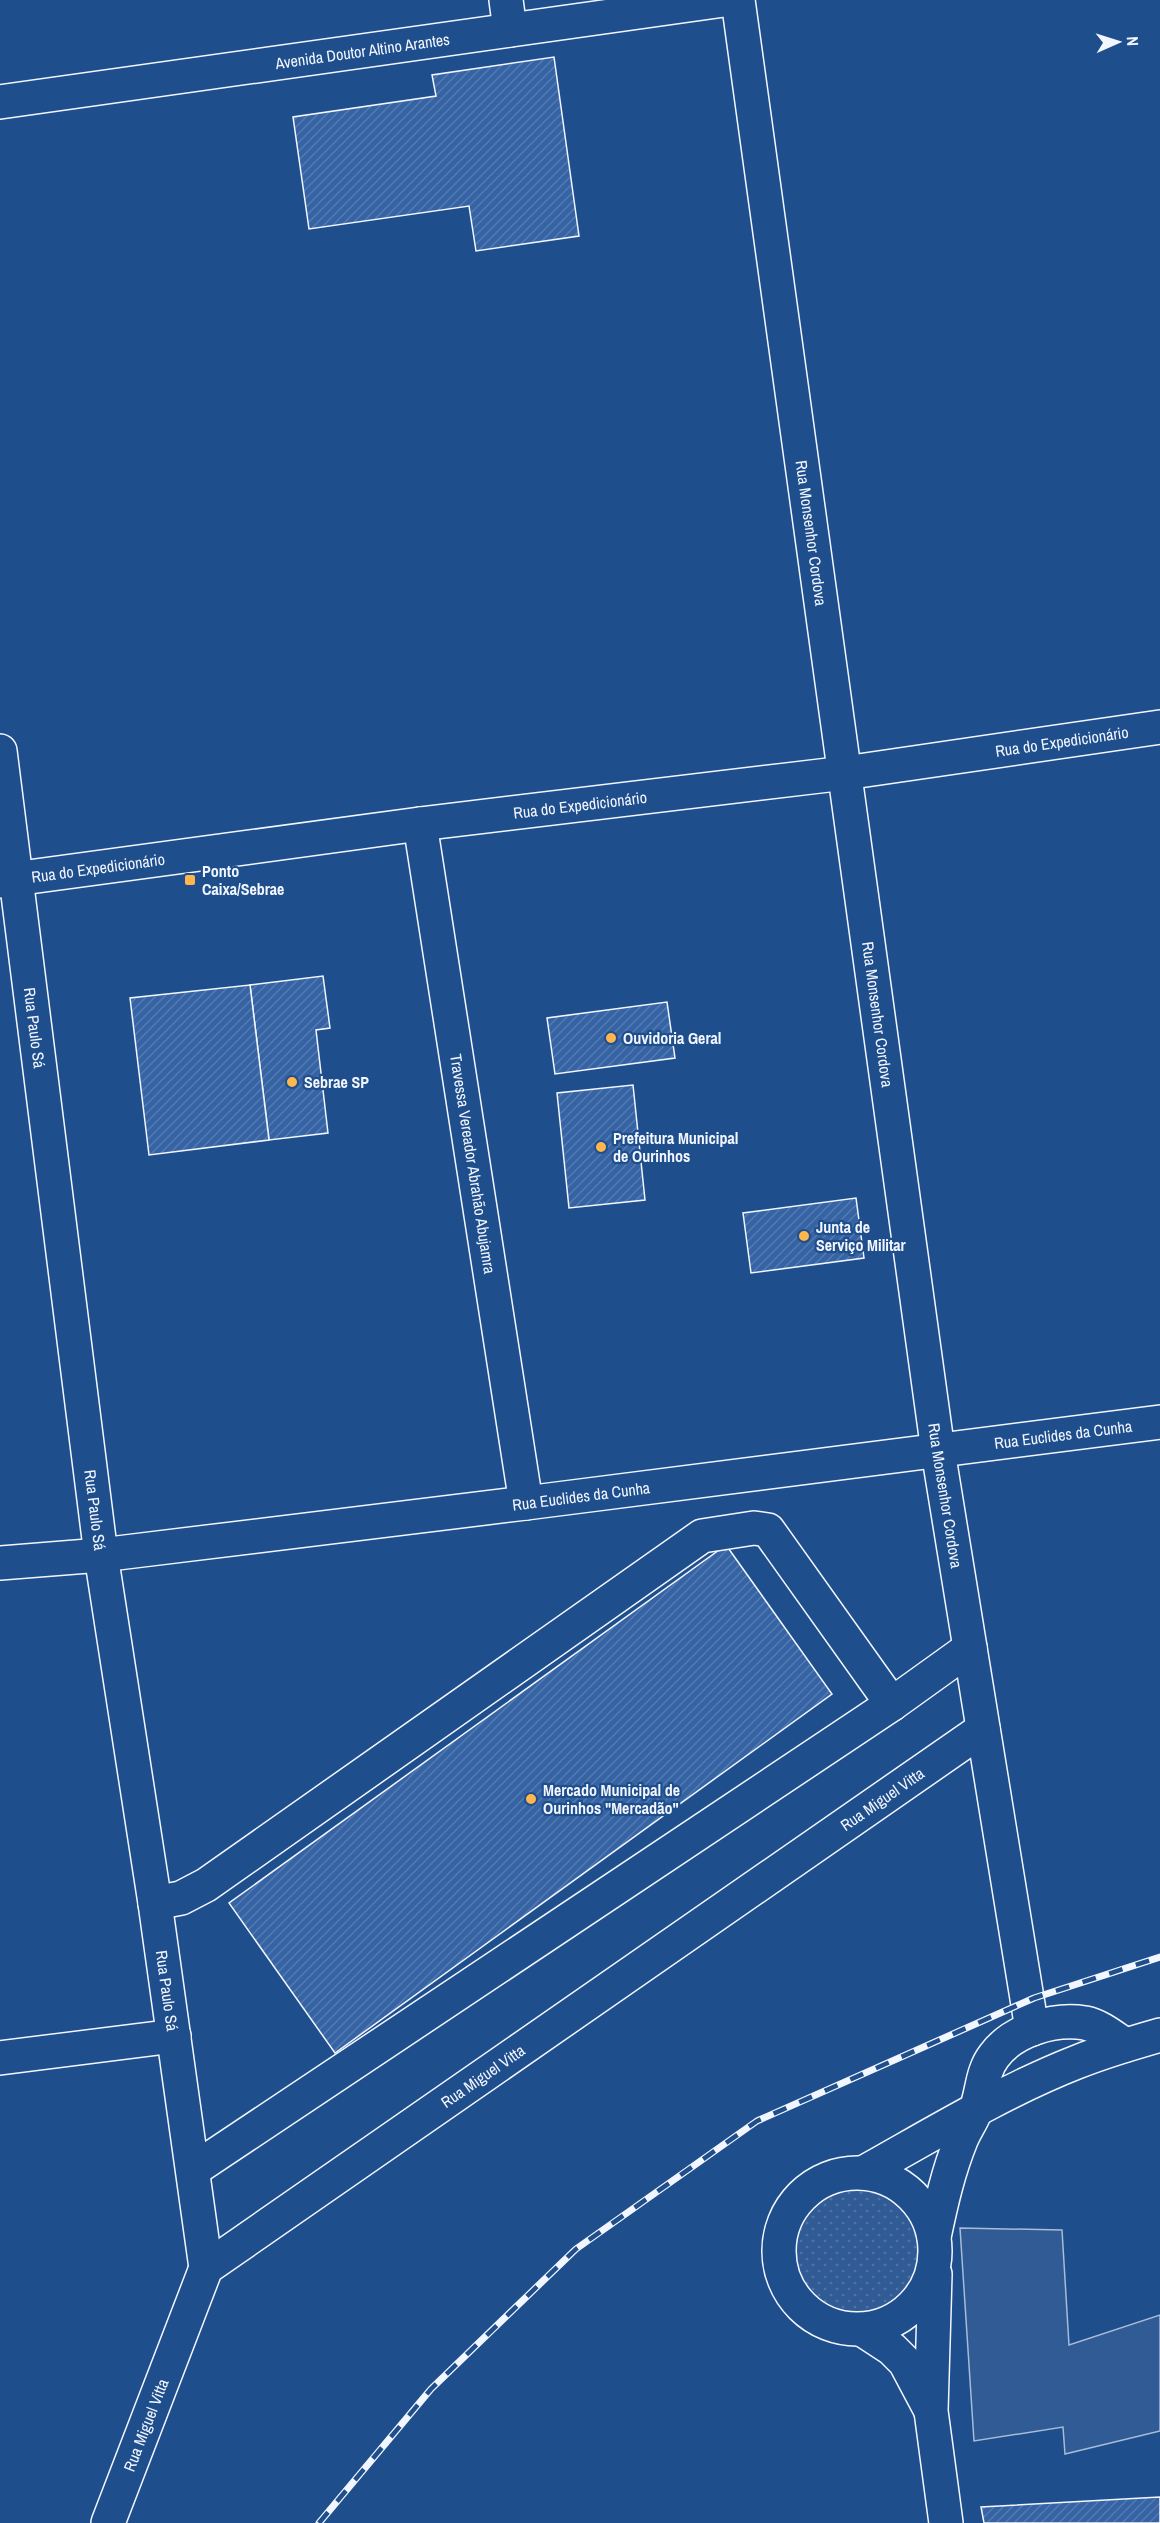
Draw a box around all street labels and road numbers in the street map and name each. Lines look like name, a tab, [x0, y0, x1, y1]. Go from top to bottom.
street label: Avenida Doutor Altino Arantes	[273, 28, 451, 74]
street label: Rua Monsenhor Cordova	[791, 459, 832, 608]
street label: Rua do Expedicionário	[994, 721, 1130, 762]
street label: Rua do Expedicionário	[512, 786, 648, 824]
street label: Rua do Expedicionário	[30, 848, 166, 888]
street label: Rua Monsenhor Cordova	[857, 940, 899, 1089]
street label: Rua Paulo Sá	[19, 986, 51, 1070]
street label: Travessa Vereador Abrahão Abujamra	[445, 1052, 501, 1276]
street label: Rua Euclides da Cunha	[993, 1415, 1134, 1454]
street label: Rua Monsenhor Cordova	[923, 1422, 968, 1571]
street label: Rua Paulo Sá	[79, 1468, 111, 1552]
street label: Rua Euclides da Cunha	[511, 1476, 652, 1516]
street label: Rua Miguel Vitta	[836, 1762, 929, 1836]
street label: Rua Paulo Sá	[151, 1949, 184, 2033]
street label: Rua Miguel Vitta	[436, 2039, 530, 2113]
street label: Rua Miguel Vitta	[118, 2375, 174, 2474]

